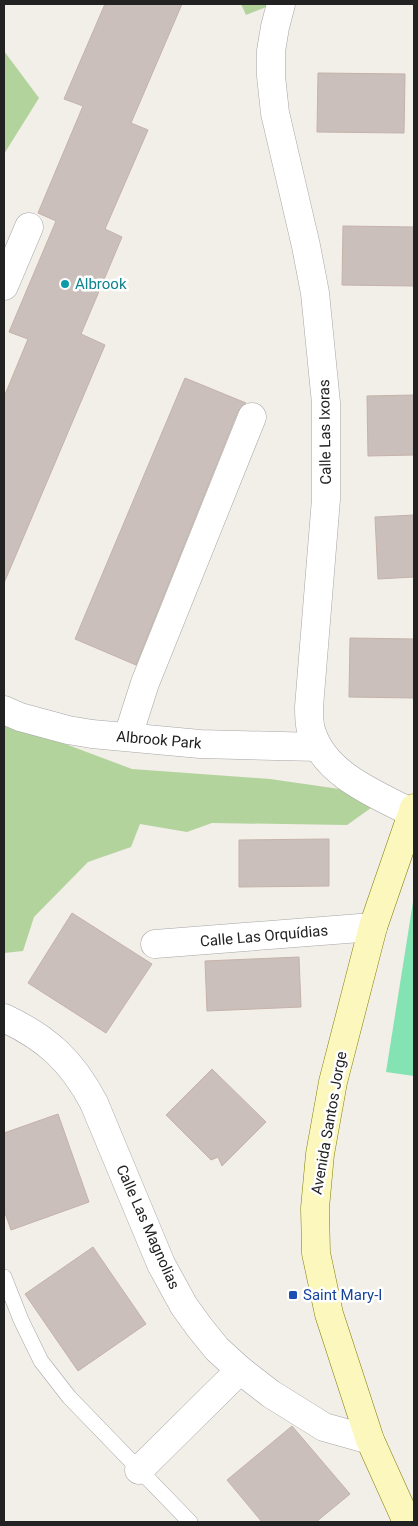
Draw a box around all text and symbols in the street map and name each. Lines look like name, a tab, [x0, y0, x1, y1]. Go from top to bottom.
place label: Albrook	[75, 275, 127, 293]
marker: Albrook	[59, 278, 71, 290]
street label: Calle Las Ixoras	[315, 379, 335, 485]
street label: Albrook Park	[116, 727, 203, 753]
street label: Calle Las Orquídias	[199, 921, 329, 951]
street label: Avenida Santos Jorge	[308, 1050, 350, 1196]
street label: Calle Las Magnolias	[112, 1162, 184, 1292]
place label: Saint Mary-I	[303, 1286, 382, 1304]
marker: Saint Mary-I	[287, 1289, 299, 1301]

